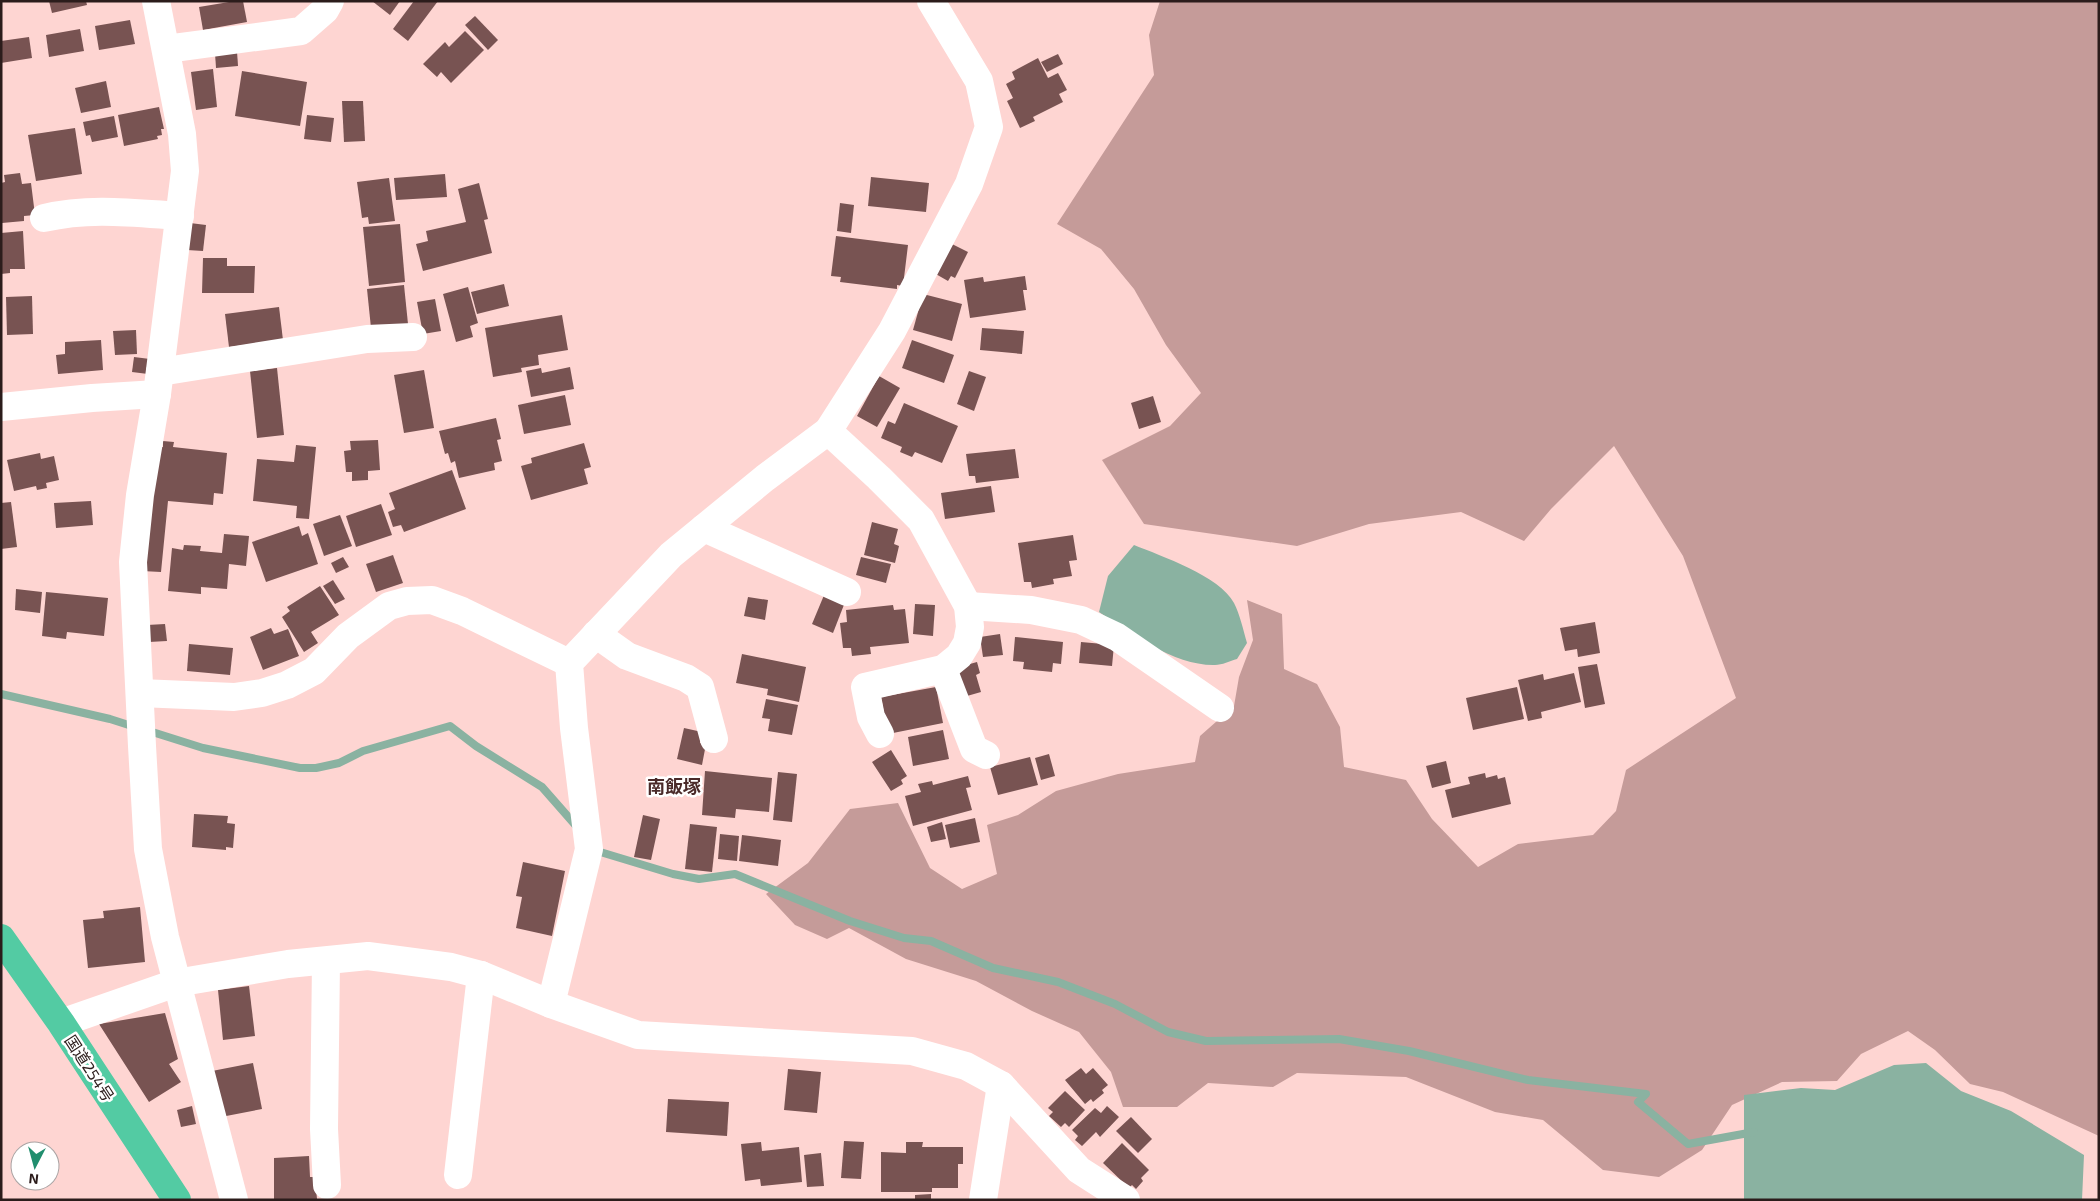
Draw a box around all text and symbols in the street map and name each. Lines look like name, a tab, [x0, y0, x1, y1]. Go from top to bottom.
district label: 南飯塚	[647, 775, 701, 797]
street label: 国道254号	[61, 1031, 119, 1105]
north arrow	[10, 1141, 60, 1191]
text: N	[28, 1170, 40, 1188]

